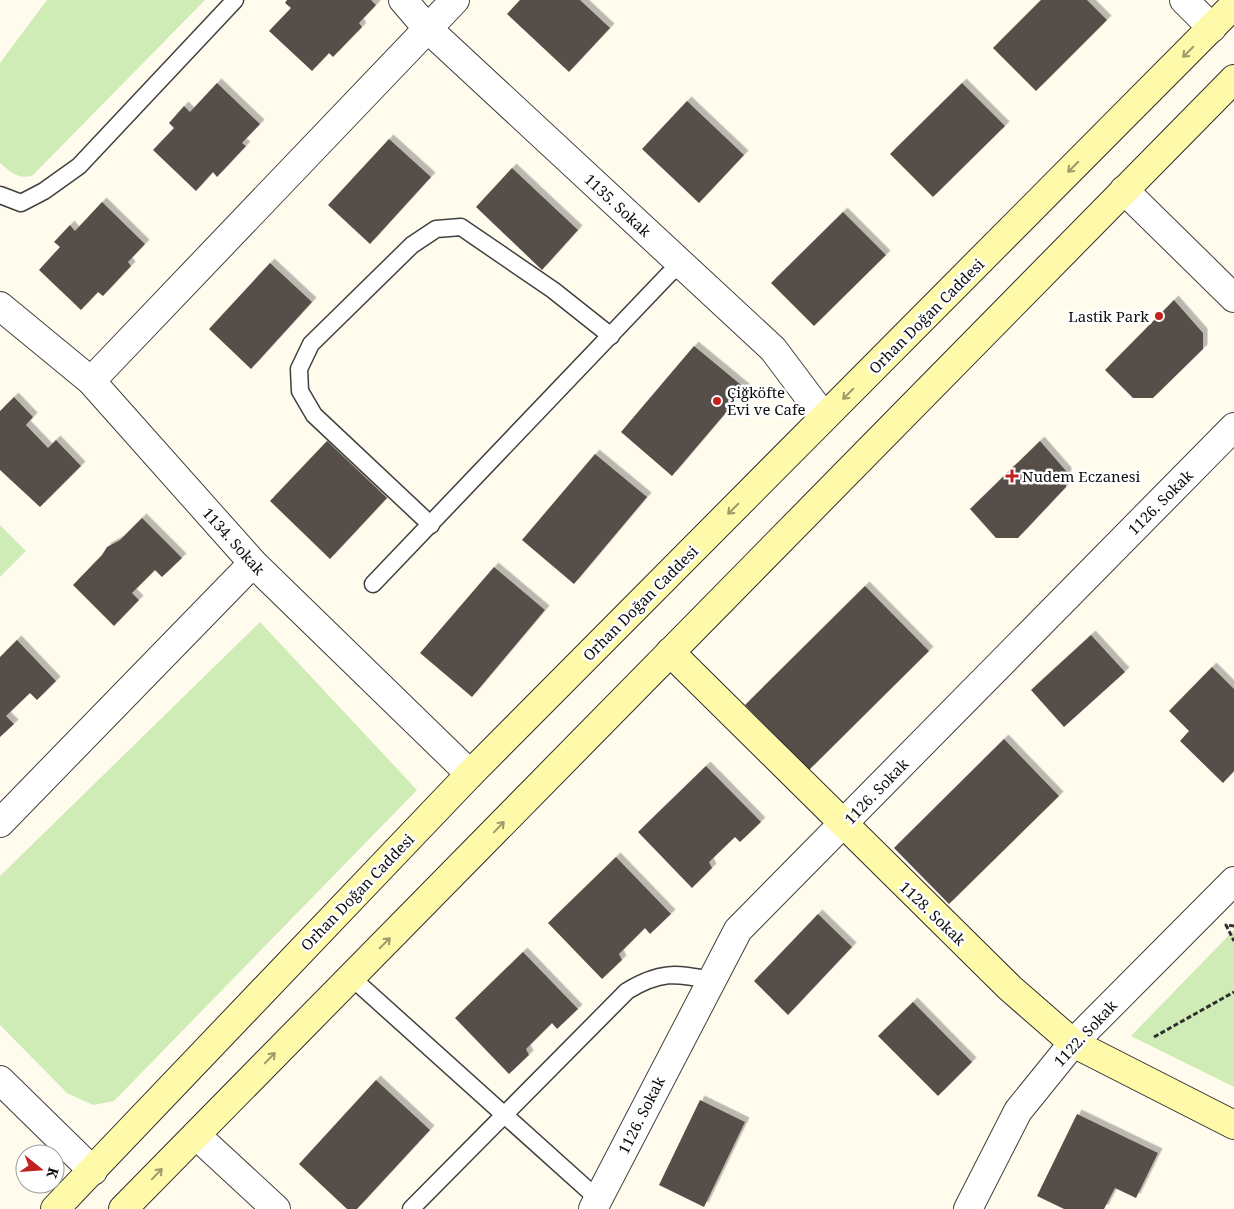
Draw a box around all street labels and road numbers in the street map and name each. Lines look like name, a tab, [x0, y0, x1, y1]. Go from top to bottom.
street label: 1135. Sokak	[580, 169, 656, 241]
street label: Orhan Doğan Caddesi	[864, 254, 988, 378]
street label: 1126. Sokak	[1123, 465, 1197, 539]
street label: 1134. Sokak	[198, 503, 270, 579]
street label: Orhan Doğan Caddesi	[578, 541, 702, 665]
street label: 1126. Sokak	[840, 754, 913, 828]
street label: Orhan Doğan Caddesi	[296, 829, 418, 955]
street label: 1128. Sokak	[896, 877, 970, 950]
street label: 1122. Sokak	[1049, 995, 1121, 1071]
street label: 1126. Sokak	[613, 1073, 669, 1157]

